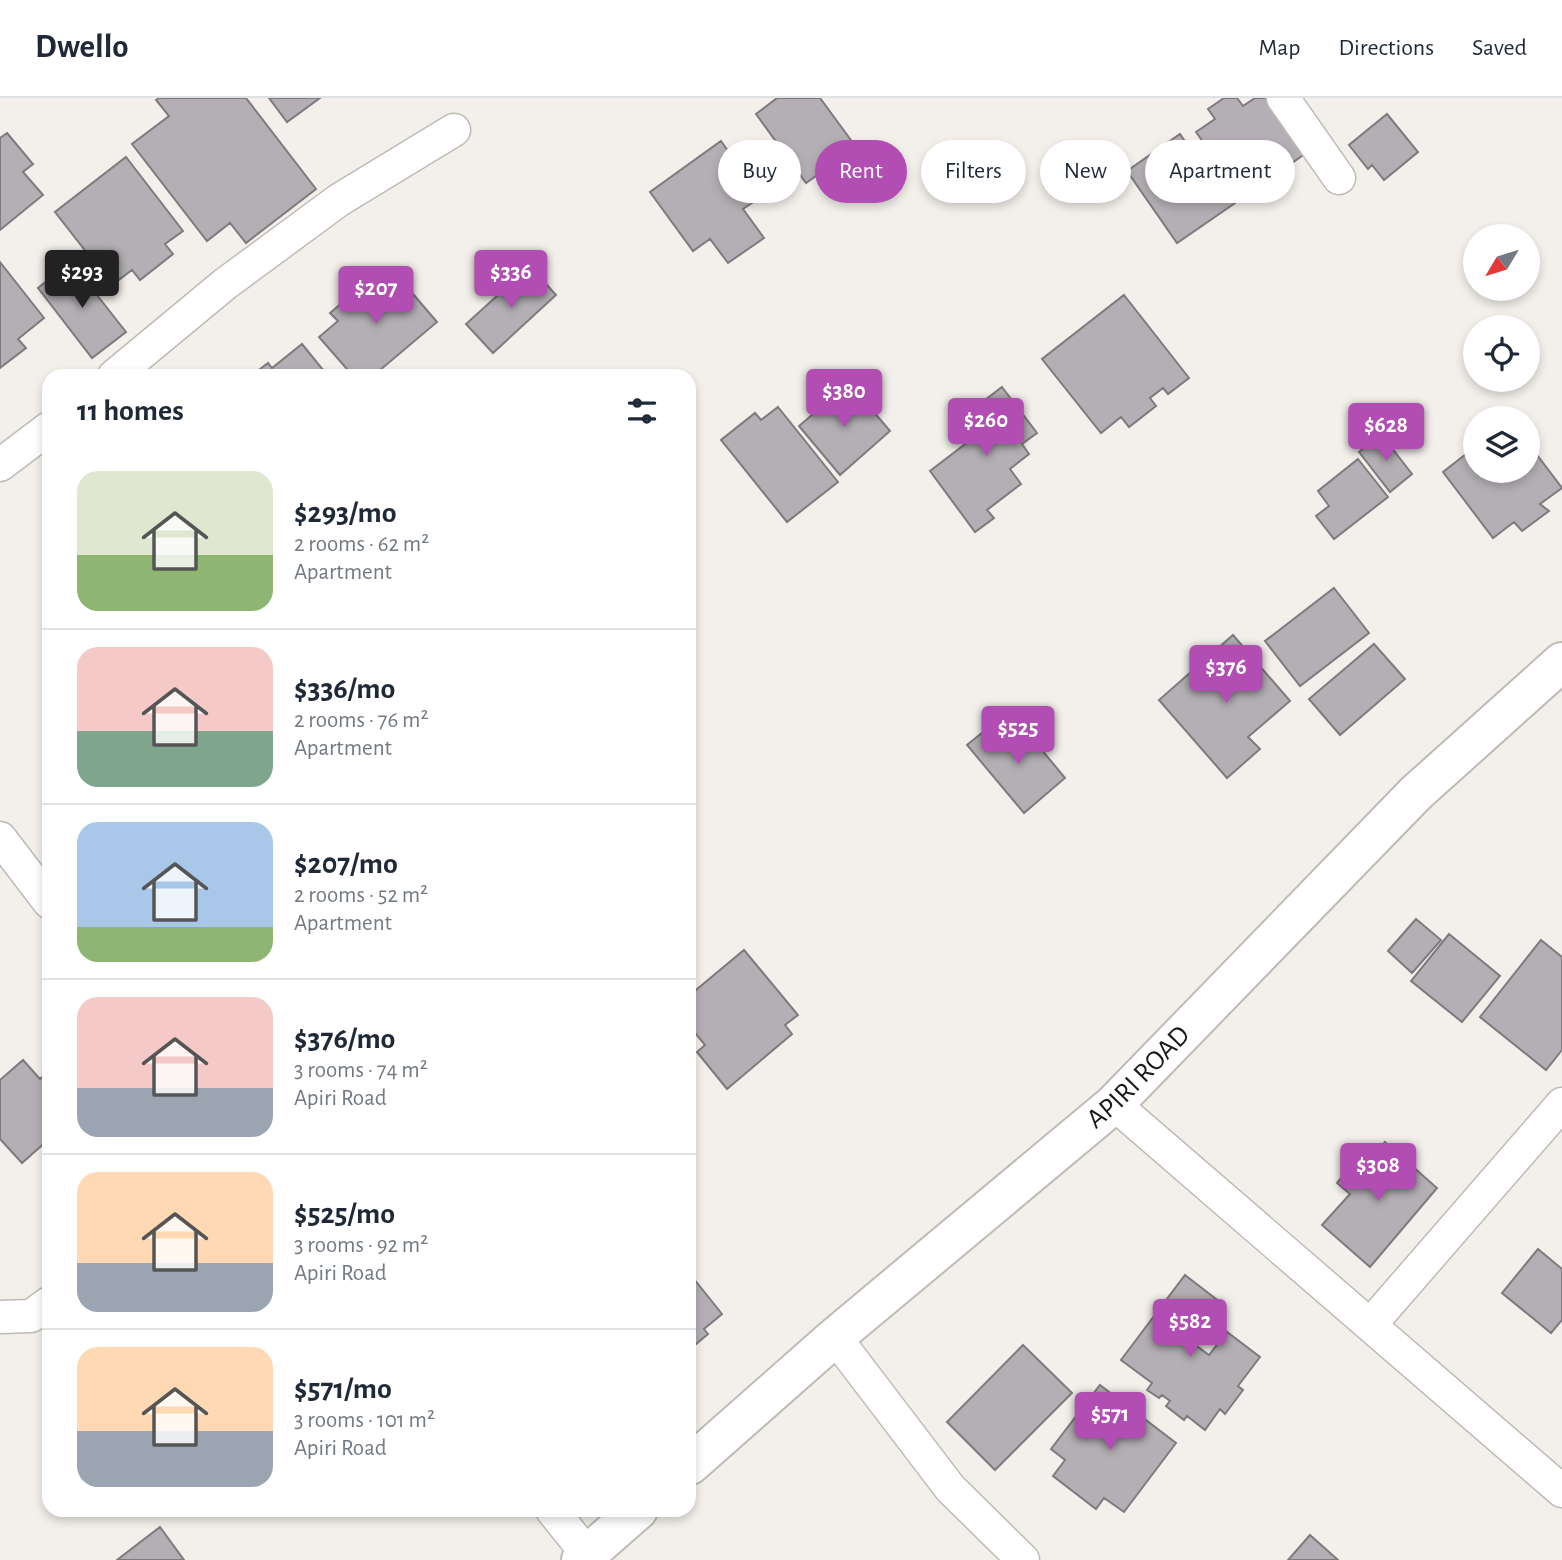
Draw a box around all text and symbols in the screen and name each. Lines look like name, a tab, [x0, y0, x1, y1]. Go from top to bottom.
text: Dwello	[35, 31, 129, 64]
text: Map	[1258, 36, 1300, 60]
text: Directions	[1338, 36, 1434, 60]
text: Saved	[1472, 36, 1527, 60]
chip: Buy	[718, 140, 801, 203]
chip: Rent	[815, 140, 907, 203]
chip: Filters	[921, 140, 1026, 203]
chip: New	[1040, 140, 1131, 203]
chip: Apartment	[1145, 140, 1295, 203]
north arrow	[1463, 224, 1540, 301]
map controls	[1463, 224, 1540, 483]
pin: $293	[41, 250, 123, 310]
pin: $336	[470, 250, 552, 310]
text: $293	[61, 261, 103, 284]
text: $336	[490, 261, 532, 284]
pin: $207	[335, 266, 417, 326]
text: $207	[354, 277, 398, 300]
button: locate	[1463, 315, 1540, 392]
pin: $380	[803, 370, 885, 429]
text: $380	[822, 380, 866, 403]
icon: filters	[623, 392, 661, 430]
text: 11 homes	[77, 396, 184, 426]
pin: $260	[945, 398, 1027, 458]
pin: $628	[1345, 404, 1427, 463]
button: layers	[1463, 406, 1540, 483]
text: $260	[964, 409, 1008, 432]
text: $628	[1364, 414, 1408, 437]
text: $293/mo	[294, 498, 397, 528]
icon: home	[133, 499, 217, 583]
text: 2 rooms · 62 m²	[294, 533, 429, 556]
text: Apartment	[294, 561, 392, 584]
pin: $376	[1185, 646, 1267, 705]
text: $376	[1205, 656, 1247, 679]
text: $336/mo	[294, 674, 395, 704]
icon: home	[133, 675, 217, 759]
pin: $525	[977, 706, 1059, 766]
text: 2 rooms · 76 m²	[294, 709, 428, 732]
text: $525	[997, 717, 1039, 740]
text: Apartment	[294, 737, 392, 760]
text: $207/mo	[294, 849, 398, 879]
icon: home	[133, 850, 217, 934]
text: 2 rooms · 52 m²	[294, 884, 428, 907]
text: Apartment	[294, 912, 392, 935]
street label: APIRI ROAD	[1082, 1021, 1195, 1134]
text: $376/mo	[294, 1024, 395, 1054]
icon: home	[133, 1025, 217, 1109]
text: 3 rooms · 74 m²	[294, 1059, 428, 1082]
text: Apiri Road	[294, 1087, 387, 1110]
pin: $308	[1337, 1144, 1419, 1203]
text: $308	[1356, 1154, 1400, 1177]
text: $525/mo	[294, 1199, 395, 1229]
icon: home	[133, 1200, 217, 1284]
text: 3 rooms · 92 m²	[294, 1234, 428, 1257]
text: Apiri Road	[294, 1262, 387, 1285]
pin: $582	[1149, 1300, 1231, 1359]
text: $582	[1169, 1310, 1211, 1333]
text: $571/mo	[294, 1374, 392, 1404]
icon: home	[133, 1375, 217, 1459]
pin: $571	[1069, 1392, 1151, 1452]
text: $571	[1091, 1403, 1129, 1426]
text: 3 rooms · 101 m²	[294, 1409, 435, 1432]
text: Apiri Road	[294, 1437, 387, 1460]

